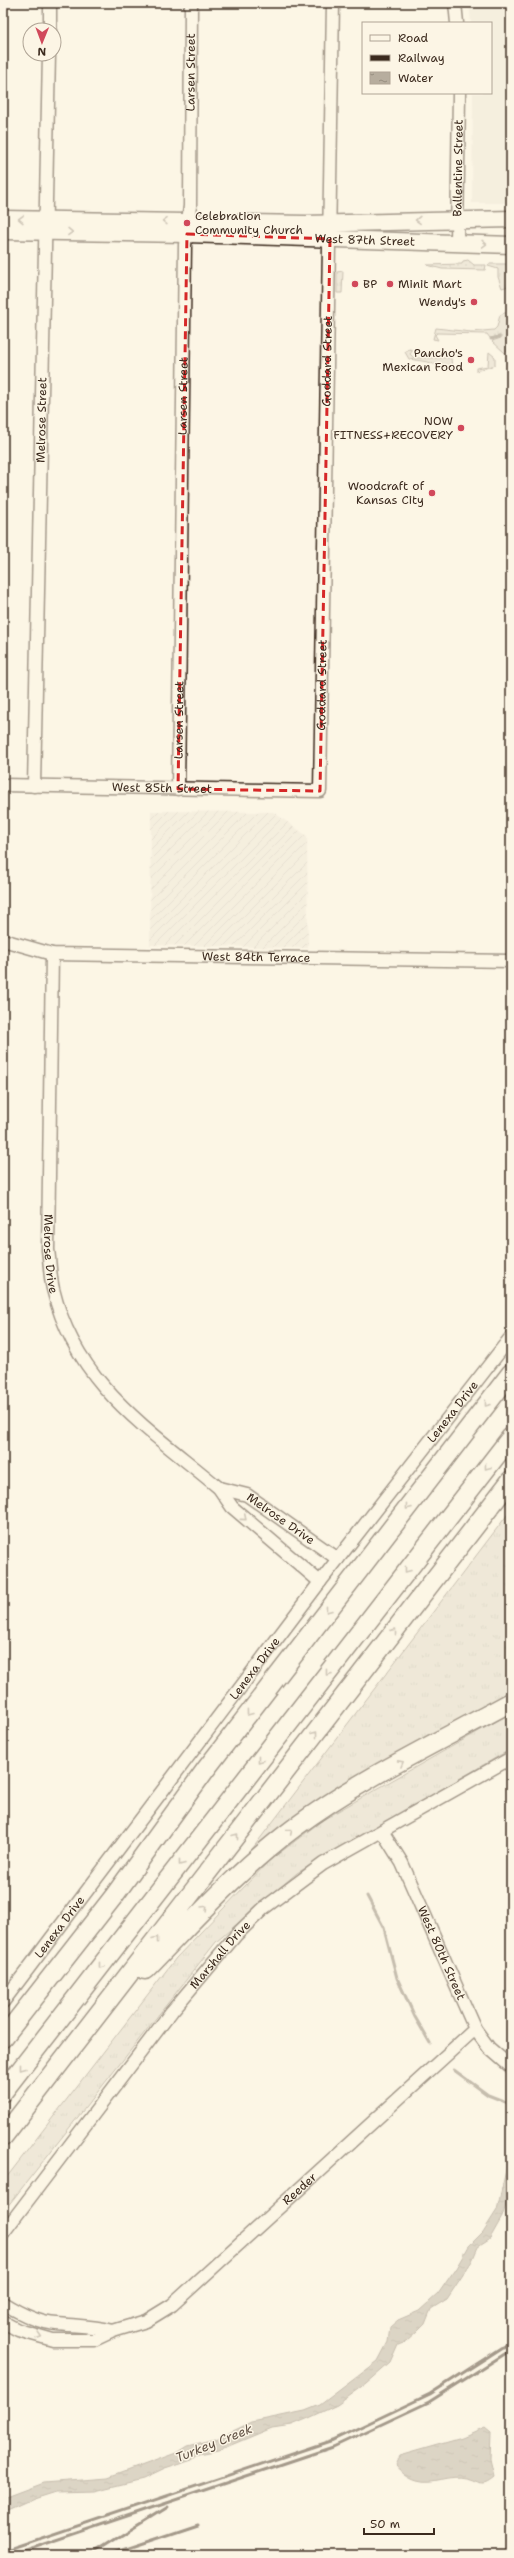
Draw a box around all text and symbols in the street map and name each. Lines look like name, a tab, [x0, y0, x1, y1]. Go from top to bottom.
north arrow	[22, 22, 62, 62]
legend	[362, 22, 492, 94]
text: Road	[398, 30, 429, 46]
street label: Larsen Street	[182, 33, 199, 111]
text: N	[37, 44, 46, 59]
text: Railway	[398, 50, 445, 66]
text: Water	[398, 70, 434, 86]
street label: Ballentine Street	[449, 119, 467, 217]
place label: Celebration Community Church	[195, 208, 303, 238]
one-way arrow	[18, 215, 24, 224]
one-way arrow	[415, 216, 421, 224]
one-way arrow	[162, 217, 168, 225]
marker: Celebration Community Church	[182, 218, 192, 228]
one-way arrow	[67, 228, 73, 236]
street label: West 87th Street	[314, 230, 415, 250]
one-way arrow	[481, 239, 487, 248]
place label: BP	[363, 276, 377, 292]
place label: Minit Mart	[398, 276, 462, 292]
marker: BP	[350, 279, 360, 289]
marker: Minit Mart	[385, 279, 395, 289]
place label: Wendy's	[419, 294, 466, 310]
marker: Wendy's	[469, 297, 479, 307]
street label: Goddard Street	[318, 315, 336, 407]
place label: Pancho's Mexican Food	[382, 345, 463, 375]
marker: Pancho's Mexican Food	[466, 355, 476, 365]
street label: Larsen Street	[175, 357, 192, 435]
street label: Melrose Street	[33, 377, 50, 463]
place label: NOW FITNESS+RECOVERY	[333, 413, 454, 443]
marker: NOW FITNESS+RECOVERY	[456, 423, 466, 433]
place label: Woodcraft of Kansas City	[348, 478, 425, 508]
marker: Woodcraft of Kansas City	[427, 488, 437, 498]
street label: Goddard Street	[313, 639, 330, 731]
street label: Larsen Street	[170, 681, 187, 759]
street label: West 85th Street	[112, 779, 212, 797]
street label: West 84th Terrace	[202, 948, 311, 966]
street label: Melrose Drive	[40, 1214, 62, 1296]
street label: Lenexa Drive	[424, 1377, 482, 1446]
one-way arrow	[485, 1400, 492, 1407]
one-way arrow	[485, 1463, 492, 1470]
street label: Melrose Drive	[243, 1489, 318, 1548]
one-way arrow	[405, 1503, 412, 1510]
one-way arrow	[240, 1513, 247, 1520]
one-way arrow	[405, 1566, 412, 1573]
one-way arrow	[326, 1605, 333, 1612]
one-way arrow	[390, 1628, 397, 1635]
street label: Lenexa Drive	[226, 1634, 284, 1703]
one-way arrow	[326, 1668, 333, 1675]
one-way arrow	[247, 1708, 254, 1715]
one-way arrow	[310, 1731, 317, 1738]
one-way arrow	[258, 1756, 265, 1763]
one-way arrow	[396, 1760, 404, 1767]
one-way arrow	[286, 1829, 293, 1836]
one-way arrow	[231, 1834, 238, 1841]
one-way arrow	[178, 1858, 185, 1865]
street label: Lenexa Drive	[31, 1892, 89, 1961]
street label: West 80th Street	[414, 1903, 469, 2003]
one-way arrow	[200, 1905, 208, 1913]
street label: Marshall Drive	[186, 1917, 254, 1992]
one-way arrow	[151, 1937, 158, 1944]
one-way arrow	[99, 1961, 106, 1968]
one-way arrow	[19, 2064, 26, 2071]
street label: Reeder	[279, 2169, 320, 2209]
one-way arrow	[35, 2331, 42, 2340]
water label: Turkey Creek	[173, 2420, 256, 2466]
scale bar	[364, 2510, 434, 2536]
text: 50 m	[370, 2516, 400, 2532]

